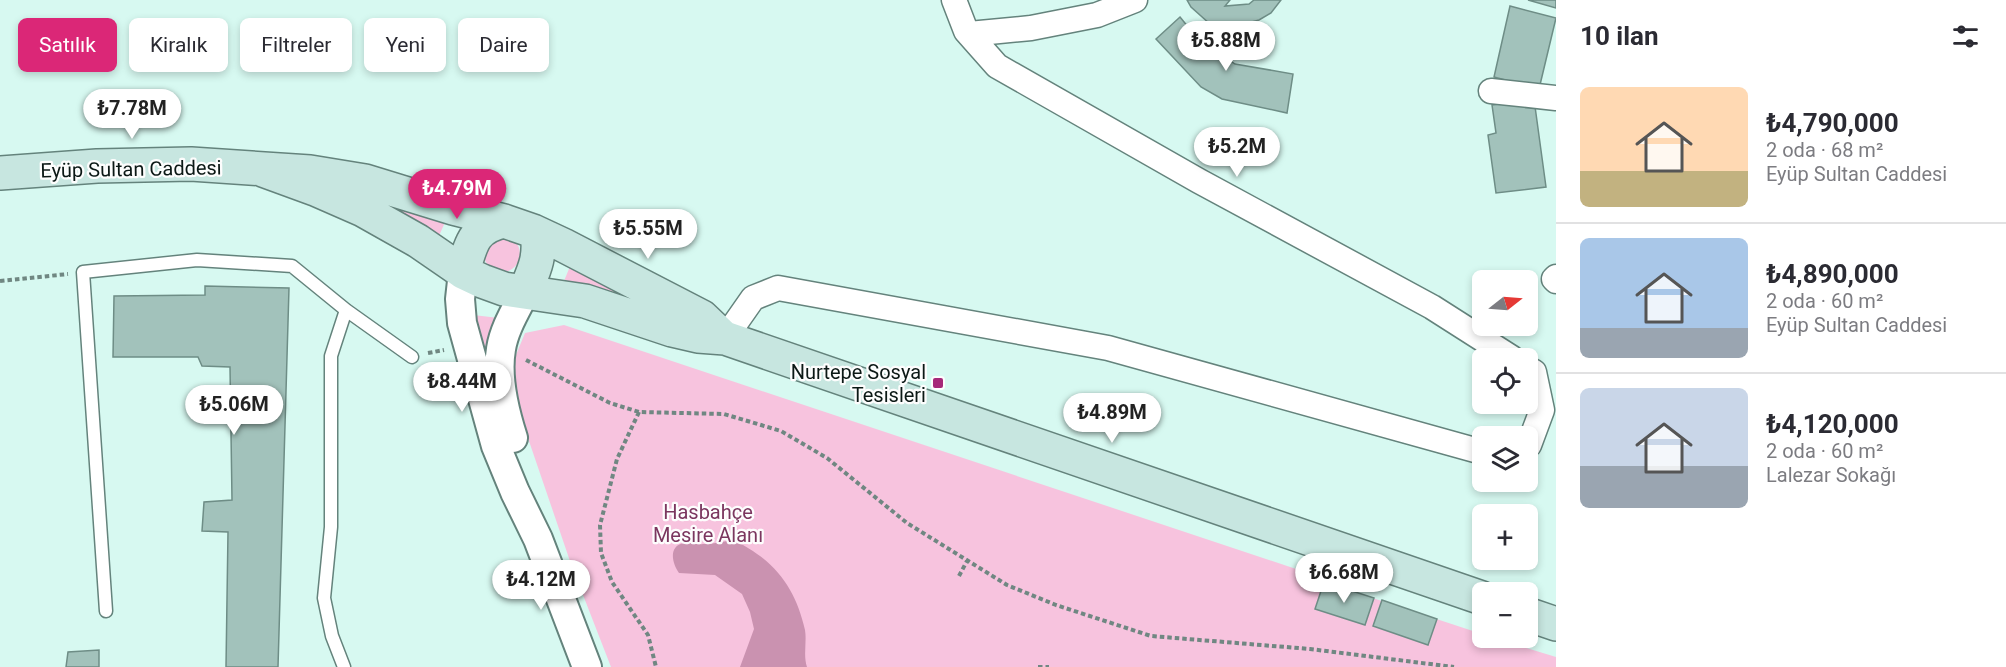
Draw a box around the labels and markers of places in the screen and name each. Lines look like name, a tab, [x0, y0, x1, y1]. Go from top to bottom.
pin: ₺5.88M	[1177, 21, 1275, 72]
pin: ₺7.78M	[83, 89, 181, 140]
pin: ₺5.2M	[1195, 127, 1279, 178]
pin: ₺4.79M	[408, 169, 506, 220]
pin: ₺5.55M	[599, 209, 697, 260]
place label: Nurtepe Sosyal Tesisleri	[791, 360, 926, 407]
pin: ₺8.44M	[413, 362, 511, 413]
marker: Nurtepe Sosyal Tesisleri	[931, 376, 945, 390]
pin: ₺5.06M	[185, 385, 283, 436]
pin: ₺4.89M	[1063, 393, 1161, 444]
pin: ₺6.68M	[1295, 553, 1393, 604]
pin: ₺4.12M	[492, 560, 590, 611]

